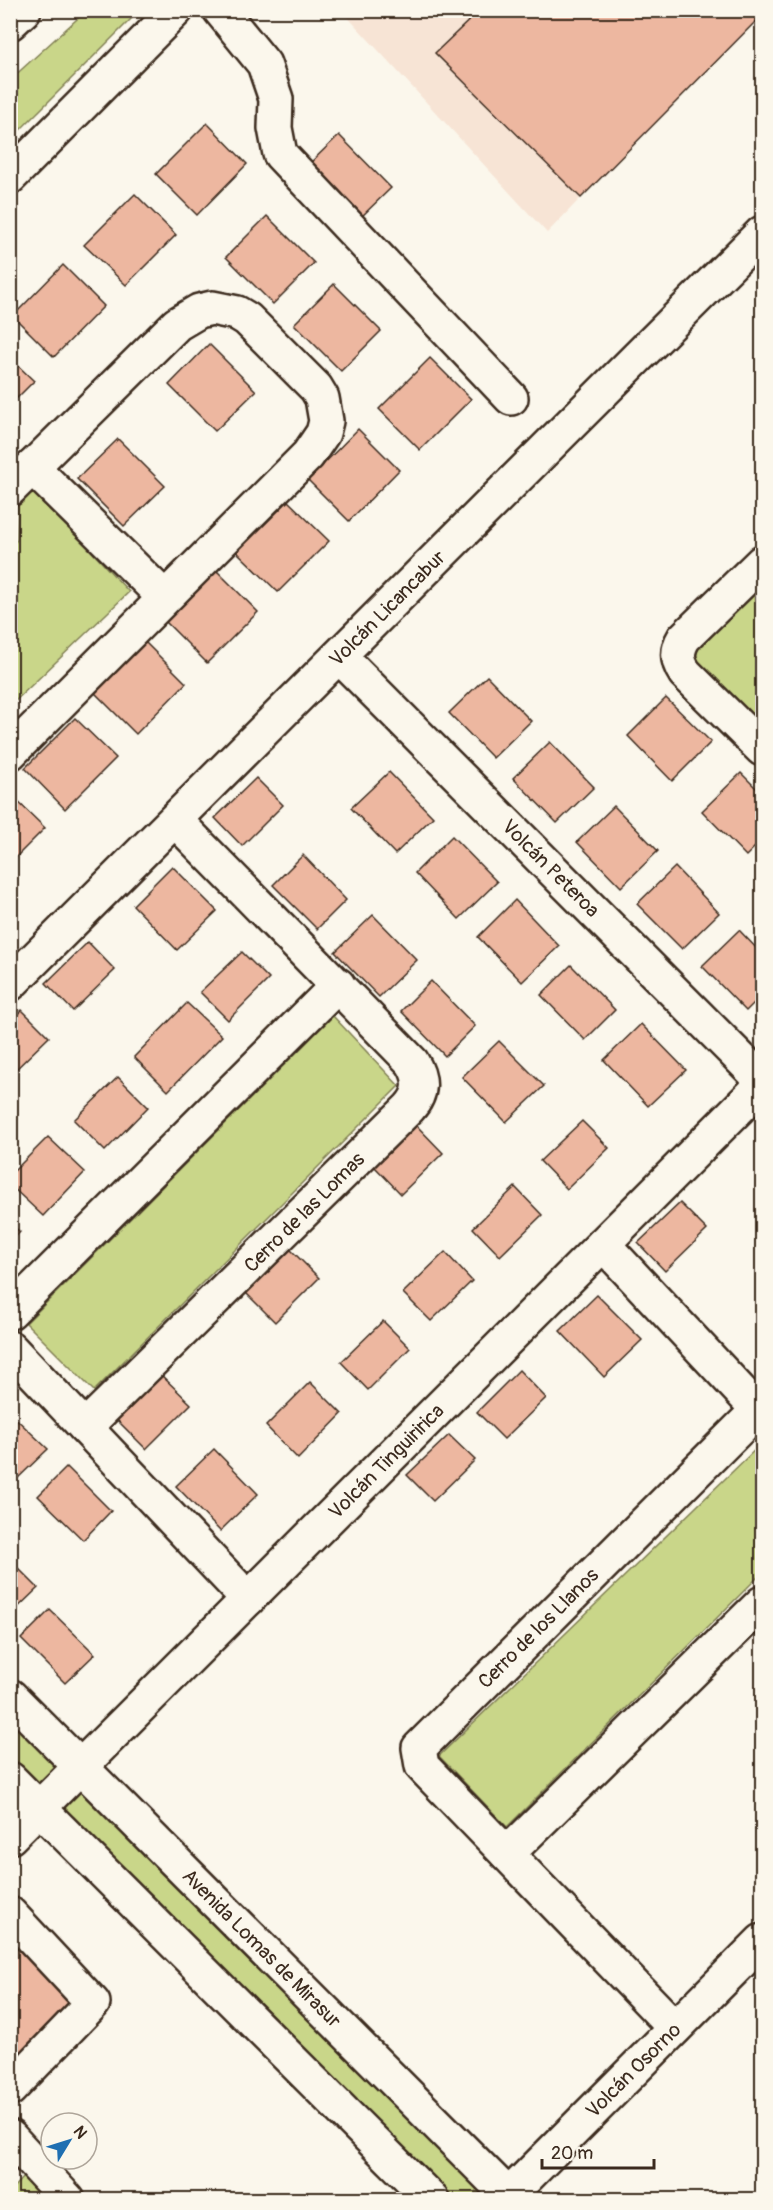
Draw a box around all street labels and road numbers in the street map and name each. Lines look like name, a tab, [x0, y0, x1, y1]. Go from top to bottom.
street label: Volcán Licancabur	[324, 545, 451, 672]
street label: Volcán Peteroa	[496, 814, 605, 923]
street label: Cerro de las Lomas	[239, 1147, 370, 1278]
street label: Volcán Tinguiririca	[323, 1398, 449, 1524]
street label: Cerro de los Llanos	[473, 1563, 604, 1694]
street label: Avenida Lomas de Mirasur	[177, 1864, 346, 2033]
street label: Volcán Osorno	[580, 2017, 686, 2123]

